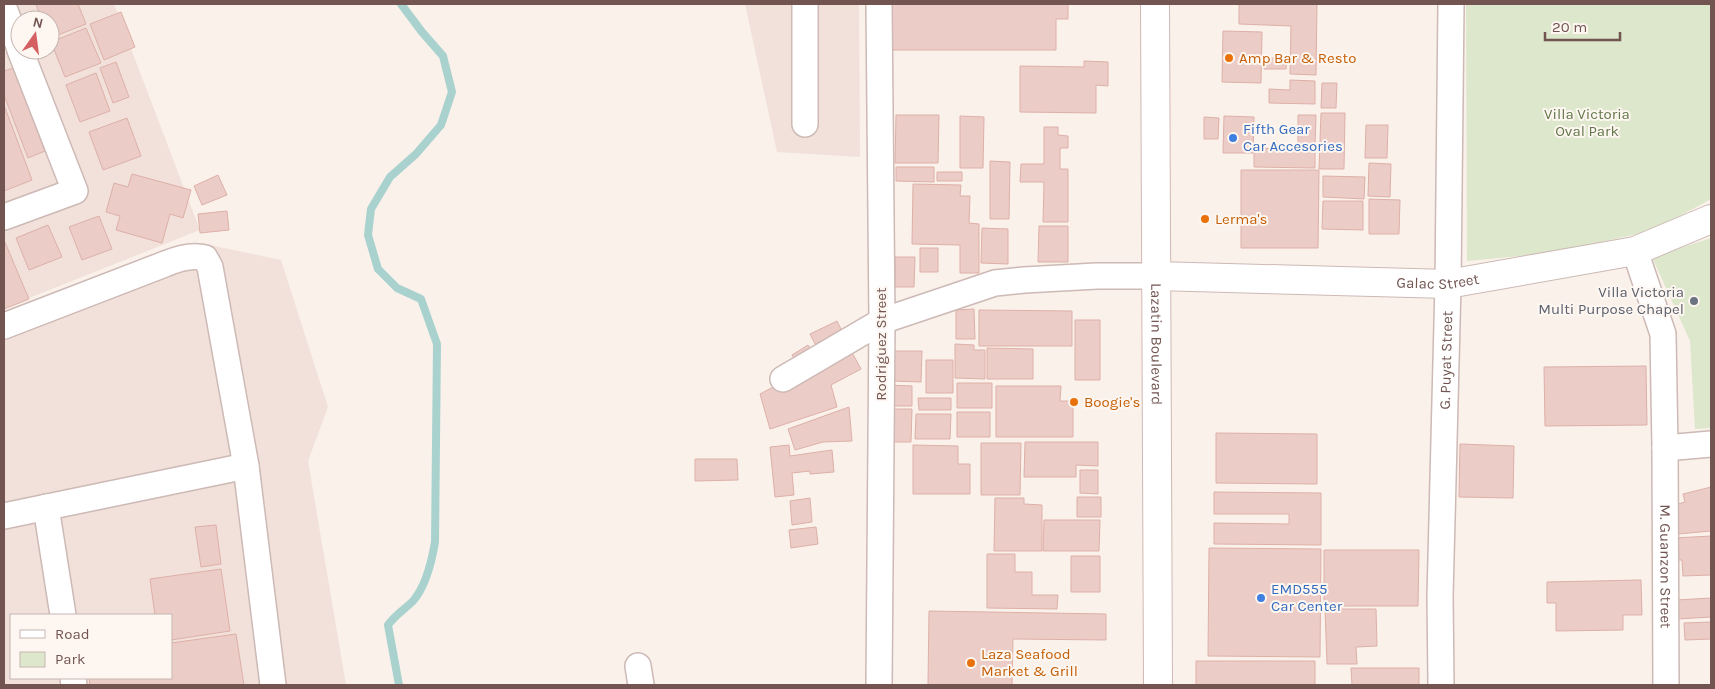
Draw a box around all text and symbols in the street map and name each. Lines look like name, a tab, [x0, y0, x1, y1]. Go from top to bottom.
north arrow	[10, 10, 60, 60]
scale bar	[1545, 10, 1620, 42]
text: N	[31, 13, 45, 32]
text: 20 m	[1552, 18, 1587, 36]
place label: Amp Bar & Resto	[1239, 49, 1356, 67]
marker: Amp Bar & Resto	[1223, 52, 1235, 64]
park label: Villa Victoria Oval Park	[1544, 105, 1630, 140]
place label: Fifth Gear Car Accesories	[1243, 120, 1343, 155]
marker: Fifth Gear Car Accesories	[1227, 132, 1239, 144]
place label: Lerma's	[1215, 210, 1267, 228]
marker: Lerma's	[1199, 213, 1211, 225]
street label: Galac Street	[1396, 270, 1481, 293]
street label: Lazatin Boulevard	[1147, 283, 1166, 405]
place label: Villa Victoria Multi Purpose Chapel	[1538, 283, 1684, 318]
street label: Rodriguez Street	[872, 287, 890, 401]
marker: Villa Victoria Multi Purpose Chapel	[1688, 295, 1700, 307]
street label: G. Puyat Street	[1436, 310, 1456, 410]
place label: Boogie's	[1084, 393, 1140, 411]
marker: Boogie's	[1068, 396, 1080, 408]
street label: M. Guanzon Street	[1656, 504, 1675, 629]
place label: EMD555 Car Center	[1271, 580, 1343, 615]
marker: EMD555 Car Center	[1255, 592, 1267, 604]
legend	[10, 614, 172, 679]
text: Road	[55, 625, 90, 643]
place label: Laza Seafood Market & Grill	[981, 645, 1078, 680]
text: Park	[55, 650, 85, 668]
marker: Laza Seafood Market & Grill	[965, 657, 977, 669]

